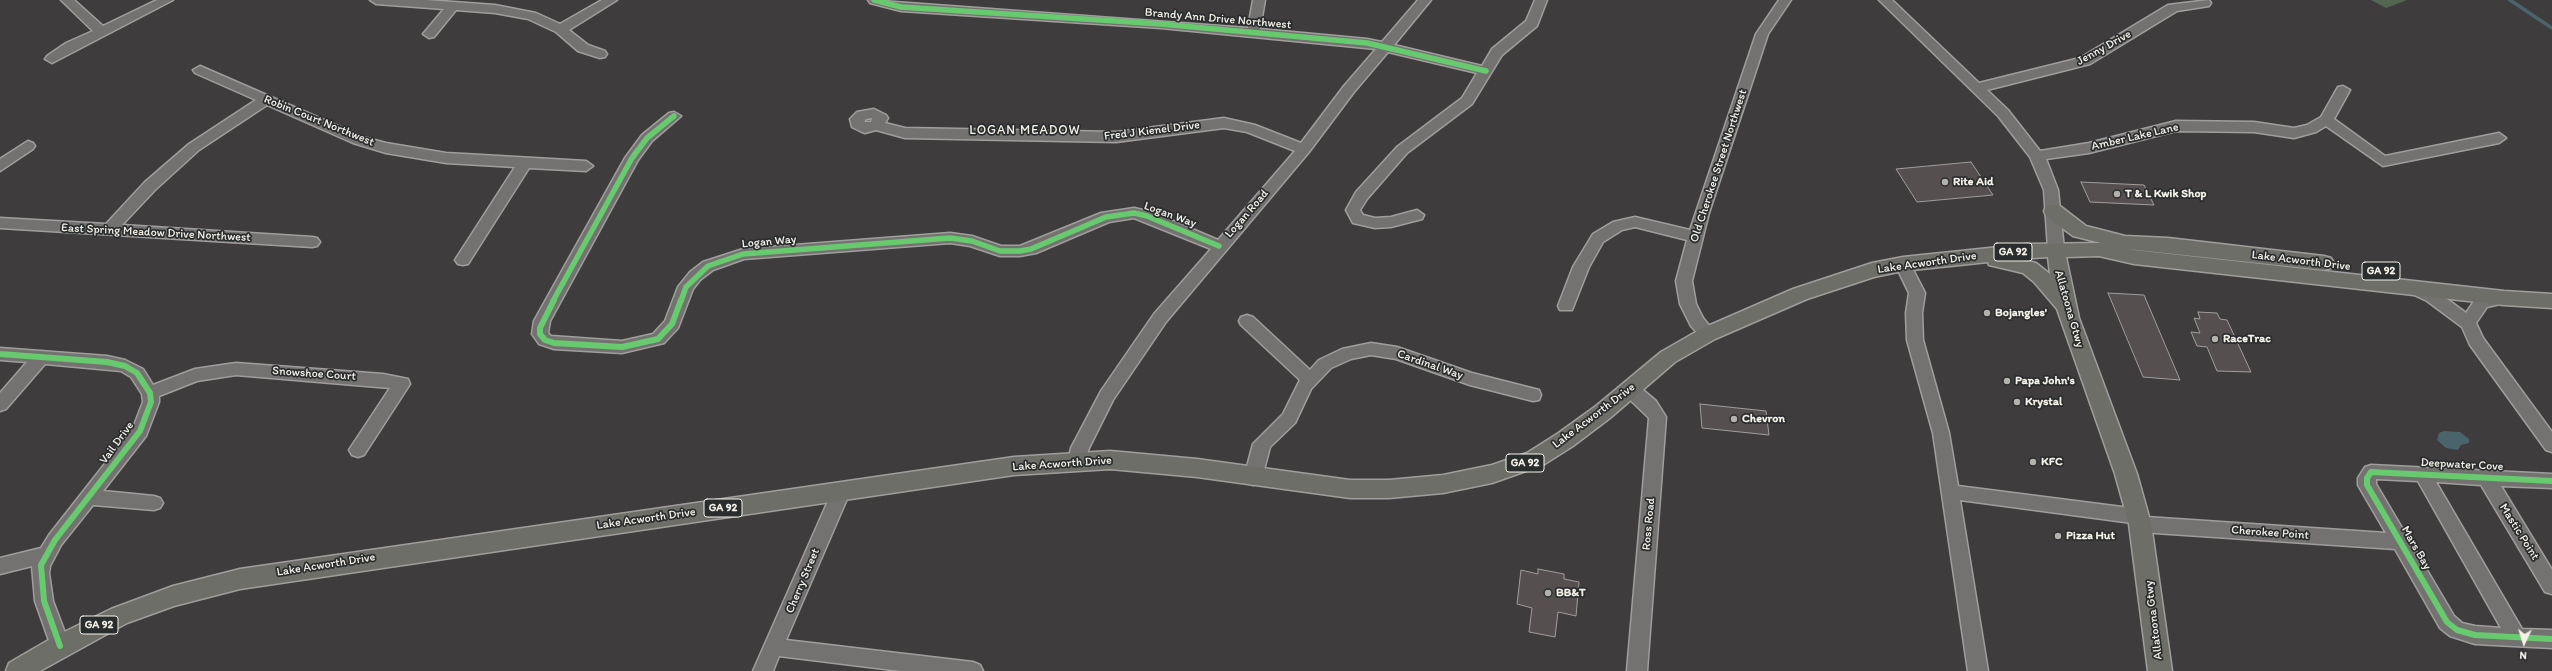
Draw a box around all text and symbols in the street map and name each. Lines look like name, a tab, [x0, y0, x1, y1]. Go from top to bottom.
street label: Brandy Ann Drive Northwest	[1144, 5, 1292, 33]
street label: Jenny Drive	[2074, 27, 2134, 69]
street label: Old Cherokee Street Northwest	[1687, 88, 1751, 244]
street label: Robin Court Northwest	[262, 92, 376, 150]
street label: Fred J Kienel Drive	[1103, 118, 1201, 144]
street label: Amber Lake Lane	[2090, 120, 2180, 154]
district label: LOGAN MEADOW	[969, 123, 1081, 139]
place label: Rite Aid	[1953, 175, 1994, 189]
marker: Rite Aid	[1940, 177, 1950, 187]
street label: Logan Road	[1222, 187, 1272, 241]
place label: T & L Kwik Shop	[2125, 187, 2206, 201]
marker: T & L Kwik Shop	[2112, 189, 2122, 199]
street label: Logan Way	[1142, 199, 1198, 231]
street label: East Spring Meadow Drive Northwest	[61, 221, 251, 245]
street label: Logan Way	[741, 232, 797, 252]
road number: GA 92	[1994, 243, 2032, 261]
street label: Lake Acworth Drive	[2251, 248, 2351, 274]
street label: Lake Acworth Drive	[1877, 249, 1977, 277]
road number: GA 92	[2362, 262, 2400, 280]
street label: Allatoona Gtwy	[2051, 269, 2087, 349]
place label: Bojangles'	[1995, 306, 2047, 320]
marker: Bojangles'	[1982, 308, 1992, 318]
place label: RaceTrac	[2223, 332, 2271, 346]
marker: RaceTrac	[2210, 334, 2220, 344]
street label: Cardinal Way	[1395, 347, 1465, 383]
street label: Snowshoe Court	[272, 364, 356, 384]
place label: Papa John's	[2015, 374, 2075, 388]
marker: Papa John's	[2002, 376, 2012, 386]
street label: Lake Acworth Drive	[1550, 380, 1638, 452]
place label: Krystal	[2025, 395, 2062, 409]
marker: Krystal	[2012, 397, 2022, 407]
place label: Chevron	[1742, 412, 1785, 426]
marker: Chevron	[1729, 414, 1739, 424]
street label: Vail Drive	[97, 419, 137, 467]
street label: Lake Acworth Drive	[1012, 453, 1112, 475]
road number: GA 92	[1506, 454, 1544, 472]
place label: KFC	[2041, 455, 2063, 469]
street label: Deepwater Cove	[2420, 456, 2504, 474]
marker: KFC	[2028, 457, 2038, 467]
street label: Ross Road	[1640, 497, 1658, 551]
road number: GA 92	[704, 499, 742, 517]
street label: Mastic Point	[2496, 501, 2542, 563]
street label: Lake Acworth Drive	[596, 505, 696, 533]
street label: Cherokee Point	[2231, 523, 2309, 543]
street label: Mars Bay	[2398, 524, 2434, 572]
place label: Pizza Hut	[2066, 529, 2115, 543]
marker: Pizza Hut	[2053, 531, 2063, 541]
street label: Cherry Street	[783, 546, 823, 616]
street label: Lake Acworth Drive	[276, 550, 376, 580]
street label: Allatoona Gtwy	[2142, 580, 2166, 660]
place label: BB&T	[1556, 586, 1586, 600]
marker: BB&T	[1543, 588, 1553, 598]
road number: GA 92	[80, 616, 118, 634]
north arrow	[2504, 623, 2544, 663]
text: N	[2519, 649, 2527, 662]

